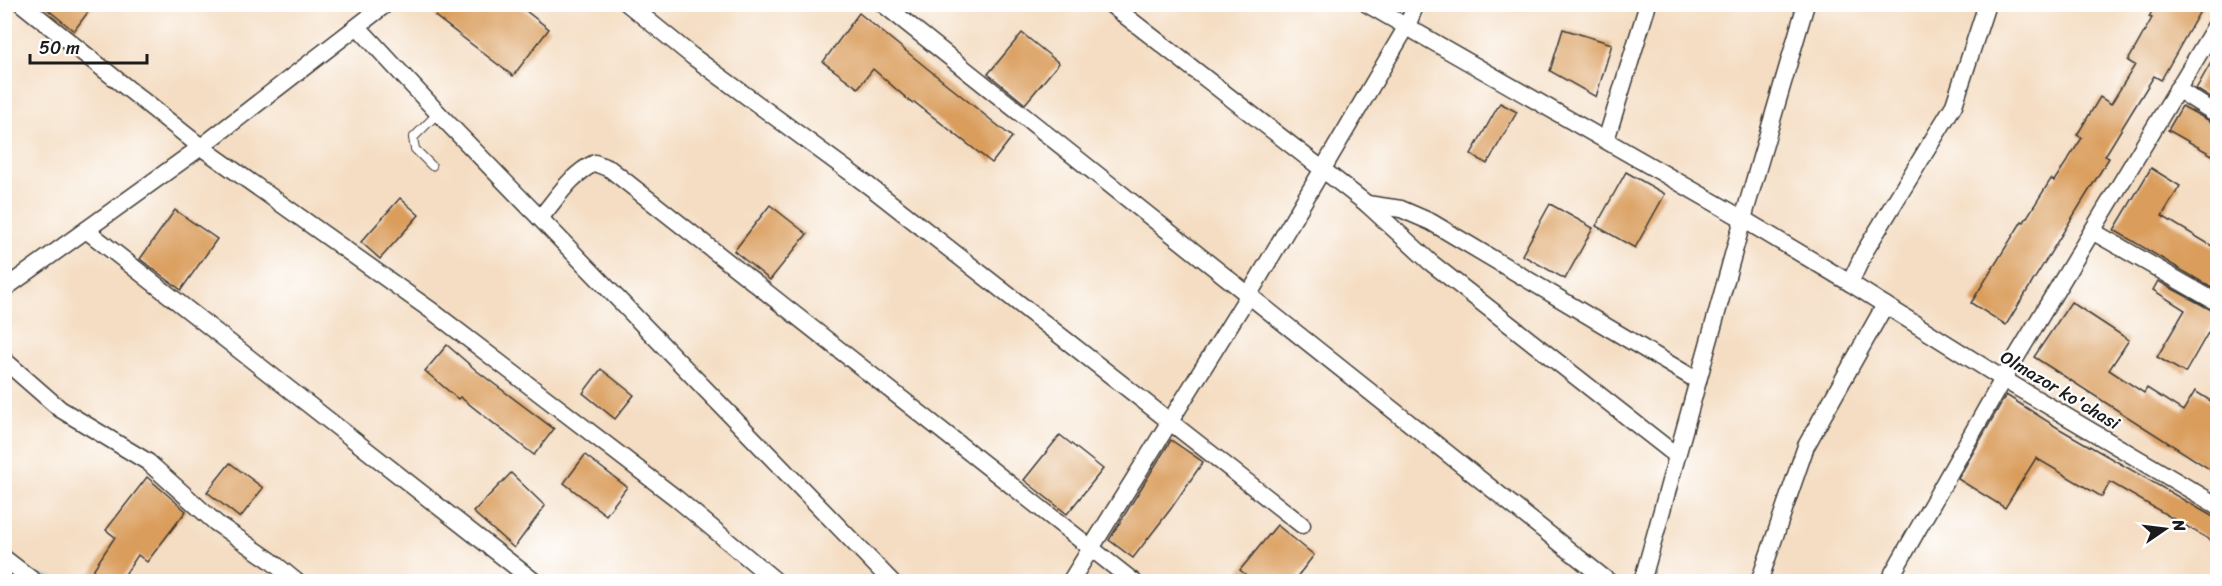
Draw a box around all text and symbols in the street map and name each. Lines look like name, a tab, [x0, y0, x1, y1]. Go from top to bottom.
scale bar	[30, 27, 147, 65]
text: 50 m	[39, 32, 80, 64]
street label: Olmazor ko'chasi	[1994, 341, 2127, 439]
north arrow	[2135, 499, 2195, 559]
text: N	[2163, 516, 2195, 535]

